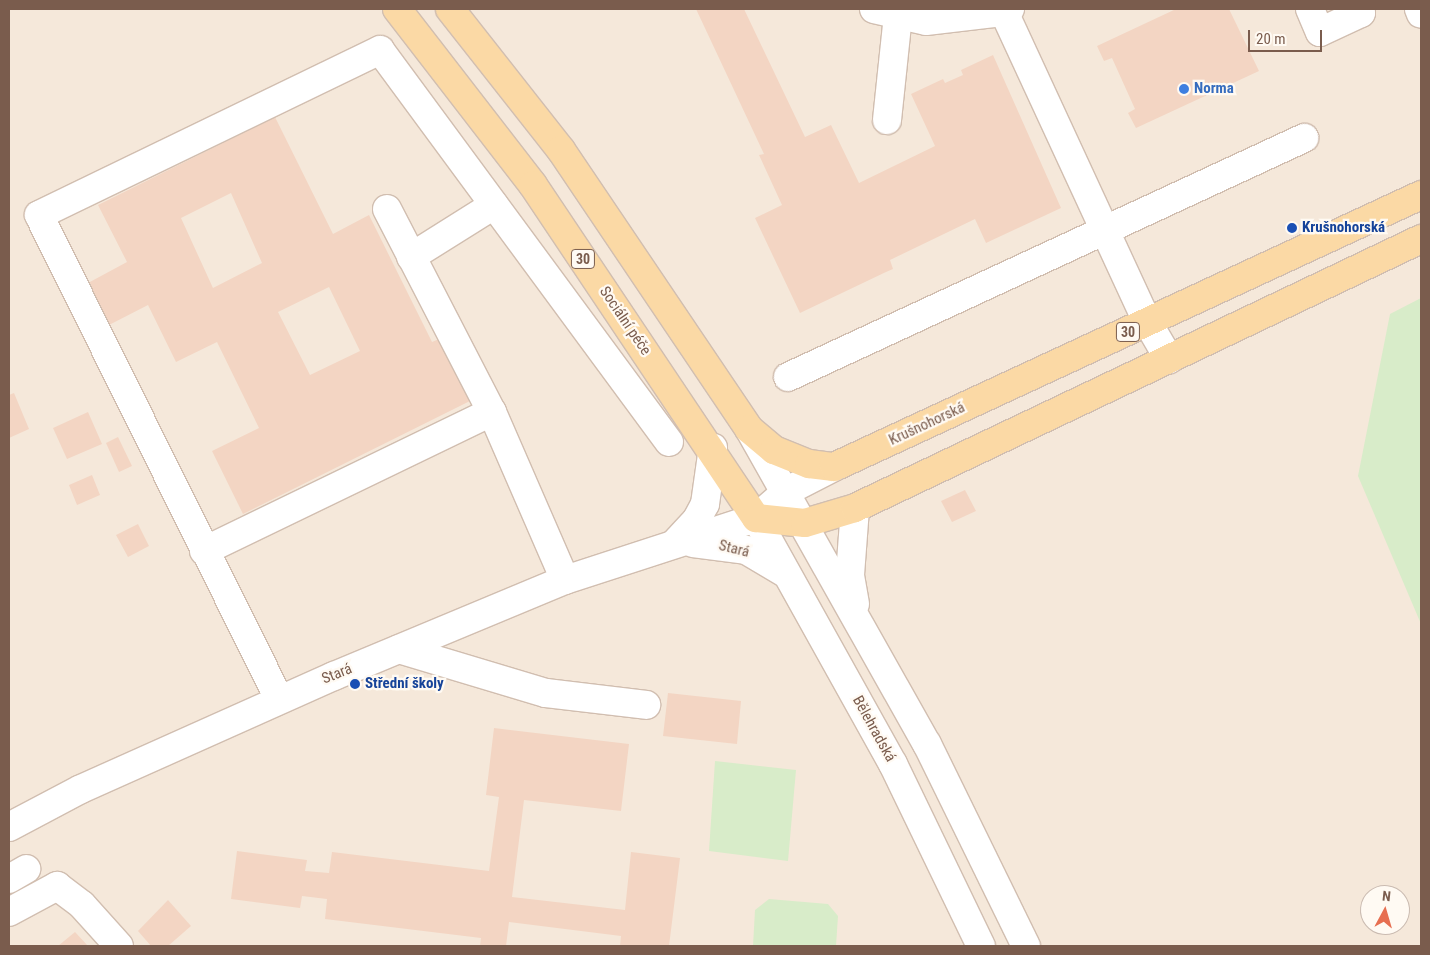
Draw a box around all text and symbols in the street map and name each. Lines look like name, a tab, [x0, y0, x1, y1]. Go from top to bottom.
scale bar	[1250, 20, 1324, 52]
text: 20 m	[1256, 30, 1286, 48]
place label: Norma	[1194, 80, 1234, 98]
marker: Norma	[1178, 83, 1190, 95]
place label: Krušnohorská	[1302, 219, 1385, 237]
marker: Krušnohorská	[1286, 222, 1298, 234]
road number: 30	[570, 248, 596, 270]
street label: Sociální péče	[595, 283, 655, 359]
road number: 30	[1116, 321, 1140, 344]
street label: Krušnohorská	[886, 399, 968, 449]
street label: Stará	[717, 537, 751, 561]
street label: Stará	[319, 660, 355, 688]
place label: Střední školy	[365, 675, 444, 693]
marker: Střední školy	[349, 678, 361, 690]
street label: Bělehradská	[849, 693, 899, 765]
north arrow	[1360, 885, 1410, 935]
text: N	[1381, 888, 1392, 904]

